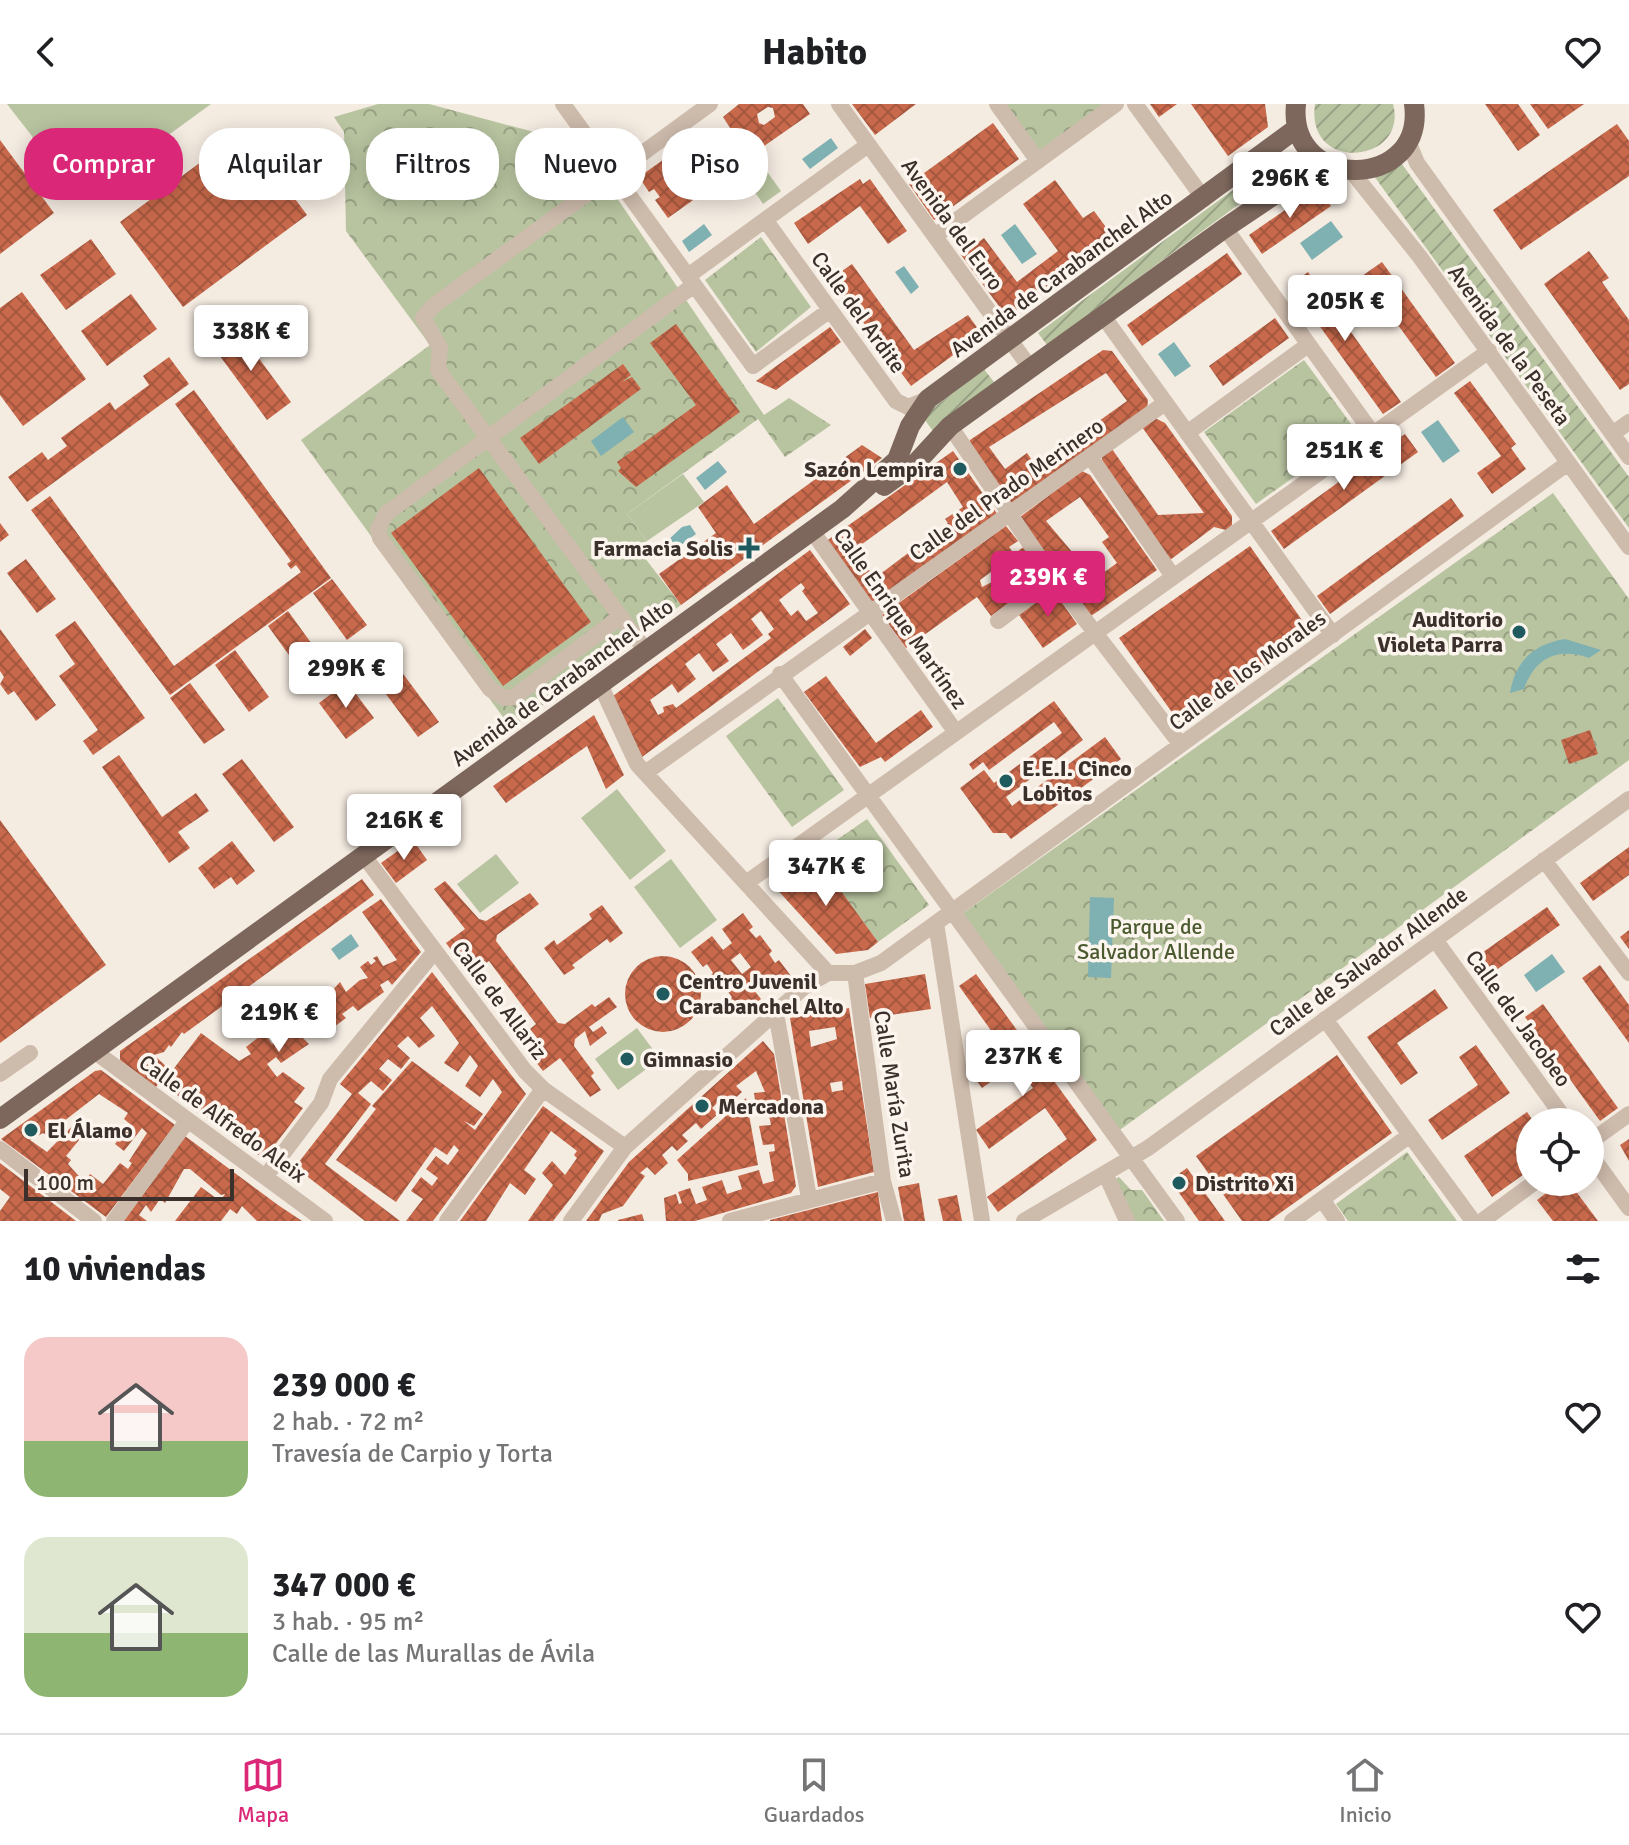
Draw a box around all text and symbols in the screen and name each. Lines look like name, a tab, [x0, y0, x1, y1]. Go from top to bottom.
icon: back	[24, 30, 68, 74]
text: Habito	[762, 30, 867, 75]
icon: heart	[1561, 30, 1605, 74]
chip: Comprar	[24, 128, 183, 200]
chip: Alquilar	[199, 128, 350, 200]
chip: Filtros	[366, 128, 499, 200]
chip: Nuevo	[515, 128, 646, 200]
chip: Piso	[662, 128, 768, 200]
pin: 296K €	[1225, 152, 1355, 220]
street label: Avenida del Euro	[896, 153, 1010, 296]
text: 296K €	[1251, 162, 1329, 194]
street label: Avenida de Carabanchel Alto	[945, 184, 1178, 363]
street label: Calle del Ardite	[805, 246, 912, 378]
street label: Avenida de la Peseta	[1442, 260, 1577, 431]
pin: 205K €	[1280, 275, 1410, 343]
text: 205K €	[1306, 285, 1384, 317]
pin: 338K €	[186, 305, 316, 373]
text: 338K €	[212, 315, 290, 347]
street label: Calle del Prado Merinero	[904, 412, 1109, 567]
pin: 251K €	[1279, 424, 1409, 492]
text: 251K €	[1305, 434, 1383, 466]
place label: Sazón Lempira	[804, 456, 944, 483]
marker: Sazón Lempira	[951, 460, 969, 478]
street label: Calle Enrique Martínez	[828, 522, 973, 714]
place label: Farmacia Solis	[593, 535, 733, 562]
marker: Farmacia Solis	[740, 539, 758, 557]
pin: 239K €	[983, 551, 1113, 619]
text: 239K €	[1009, 561, 1087, 593]
street label: Avenida de Carabanchel Alto	[446, 593, 679, 772]
street label: Calle de los Morales	[1164, 604, 1331, 736]
place label: Auditorio Violeta Parra	[1377, 606, 1503, 658]
marker: Auditorio Violeta Parra	[1510, 623, 1528, 641]
pin: 299K €	[281, 642, 411, 710]
text: 299K €	[307, 652, 385, 684]
place label: E.E.I. Cinco Lobitos	[1022, 755, 1132, 807]
marker: E.E.I. Cinco Lobitos	[997, 772, 1015, 790]
pin: 216K €	[339, 794, 469, 862]
text: 216K €	[365, 804, 443, 836]
pin: 347K €	[761, 840, 891, 908]
text: 347K €	[787, 850, 865, 882]
street label: Calle de Salvador Allende	[1264, 880, 1473, 1042]
park label: Parque de Salvador Allende	[1077, 913, 1235, 965]
street label: Calle de Allariz	[446, 936, 553, 1065]
street label: Calle del Jacobeo	[1460, 945, 1577, 1092]
place label: Centro Juvenil Carabanchel Alto	[679, 968, 844, 1020]
marker: Centro Juvenil Carabanchel Alto	[654, 985, 672, 1003]
pin: 219K €	[214, 986, 344, 1054]
text: 219K €	[240, 996, 318, 1028]
street label: Calle María Zurita	[868, 1009, 921, 1180]
pin: 237K €	[958, 1030, 1088, 1098]
text: 237K €	[984, 1040, 1062, 1072]
place label: Gimnasio	[643, 1046, 733, 1073]
street label: Calle de Alfredo Aleix	[134, 1049, 312, 1188]
marker: Gimnasio	[618, 1050, 636, 1068]
place label: Mercadona	[718, 1093, 824, 1120]
marker: Mercadona	[693, 1097, 711, 1115]
map controls	[1516, 1108, 1604, 1196]
button: locate	[1516, 1108, 1604, 1196]
place label: El Álamo	[47, 1117, 133, 1144]
marker: El Álamo	[22, 1121, 40, 1139]
scale bar	[24, 1165, 234, 1201]
text: 100 m	[36, 1169, 94, 1196]
place label: Distrito Xi	[1195, 1170, 1294, 1197]
marker: Distrito Xi	[1170, 1174, 1188, 1192]
icon: filters	[1561, 1247, 1605, 1291]
text: 10 viviendas	[24, 1248, 206, 1290]
text: 239 000 €	[272, 1364, 415, 1406]
icon: home	[88, 1369, 184, 1465]
icon: heart	[1561, 1395, 1605, 1439]
text: 2 hab. · 72 m²	[272, 1406, 424, 1438]
text: Travesía de Carpio y Torta	[272, 1438, 553, 1470]
text: 347 000 €	[272, 1564, 415, 1606]
icon: home	[88, 1569, 184, 1665]
icon: heart	[1561, 1595, 1605, 1639]
text: 3 hab. · 95 m²	[272, 1606, 424, 1638]
text: Calle de las Murallas de Ávila	[272, 1638, 595, 1670]
tab: Mapa	[237, 1753, 289, 1828]
tab: Guardados	[764, 1753, 865, 1828]
tab: Inicio	[1339, 1753, 1392, 1828]

